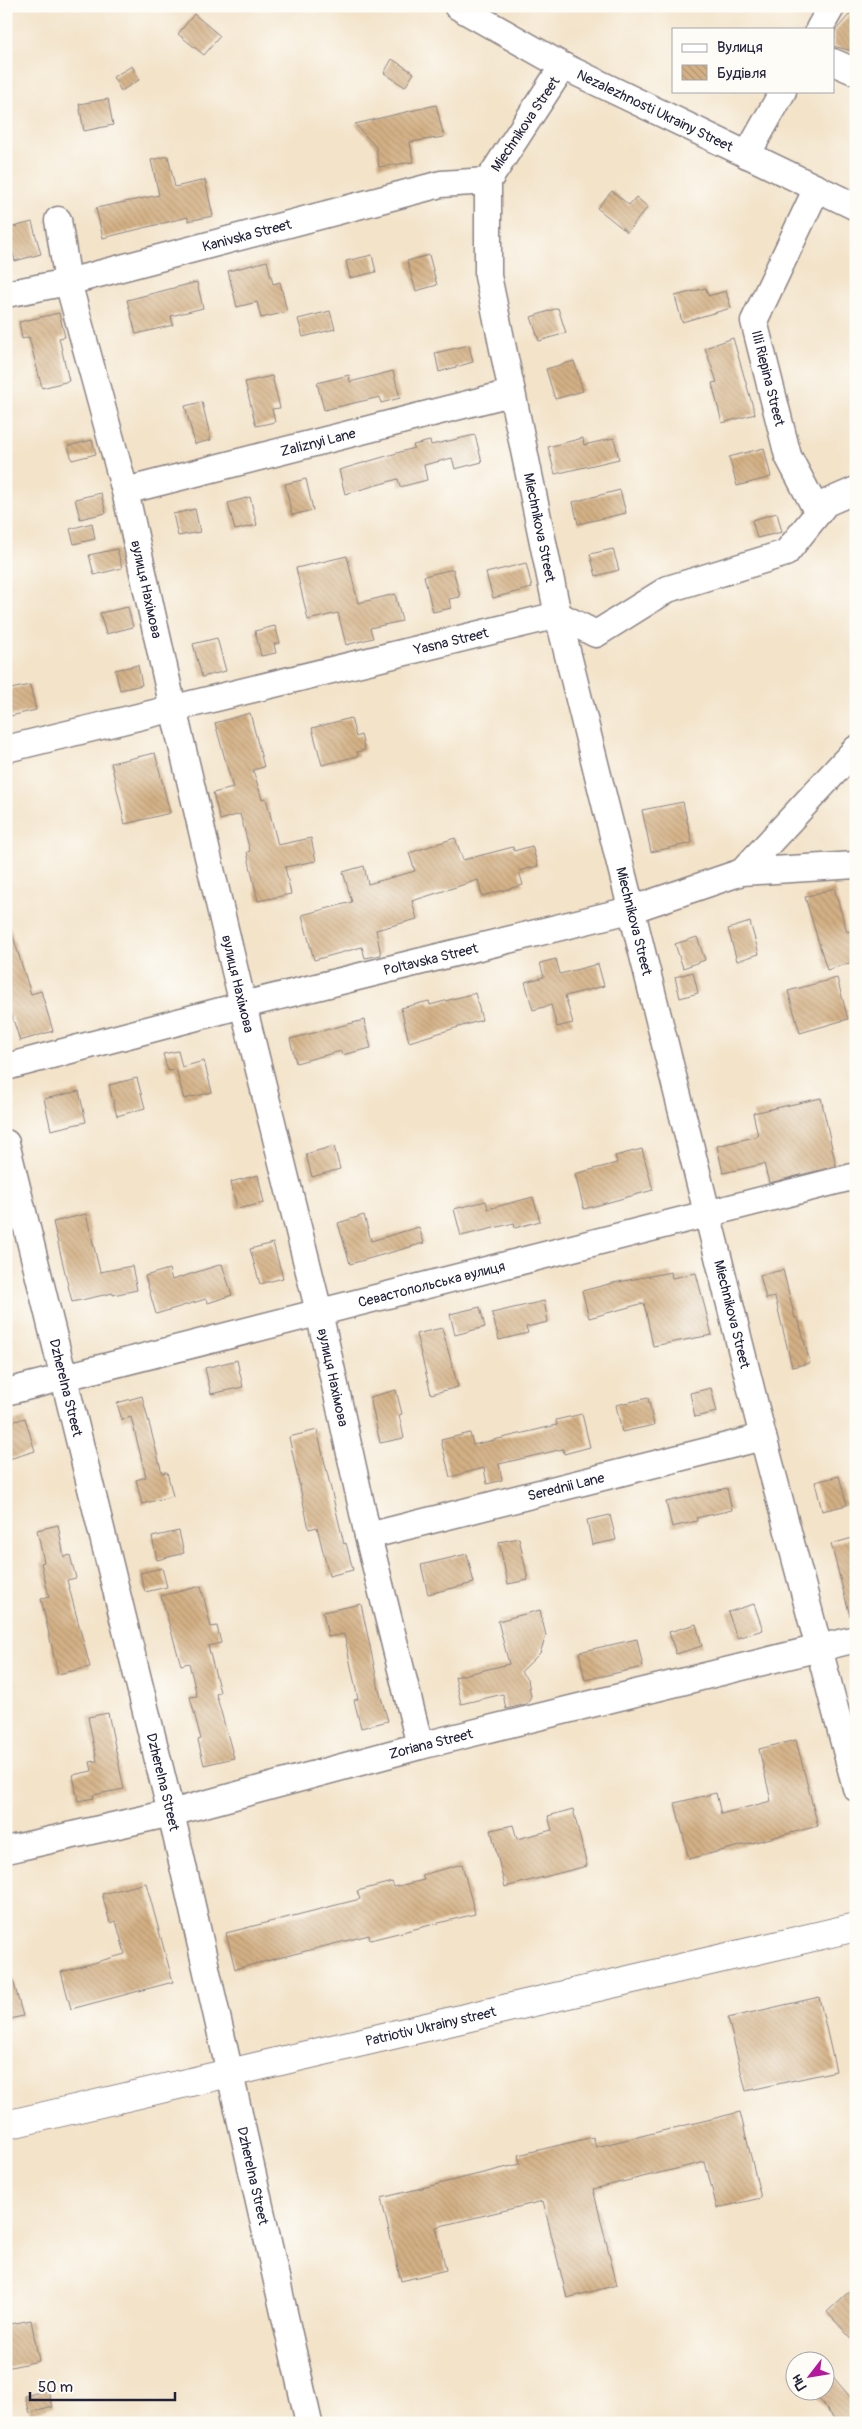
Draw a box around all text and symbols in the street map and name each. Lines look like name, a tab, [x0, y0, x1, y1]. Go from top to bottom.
legend	[672, 28, 834, 92]
text: Вулиця	[717, 38, 763, 57]
text: Будівля	[717, 64, 766, 83]
street label: Nezalezhnosti Ukrainy Street	[574, 66, 736, 156]
street label: Miechnikova Street	[487, 73, 564, 175]
street label: Kanivska Street	[201, 216, 294, 255]
street label: Illi Riepina Street	[748, 328, 788, 428]
street label: Zaliznyi Lane	[278, 425, 358, 460]
street label: Miechnikova Street	[520, 471, 559, 584]
street label: вулиця Нахімова	[127, 539, 165, 640]
street label: Yasna Street	[411, 624, 490, 659]
street label: Miechnikova Street	[612, 865, 656, 977]
street label: вулиця Нахімова	[218, 933, 258, 1035]
street label: Poltavska Street	[382, 940, 480, 979]
street label: Севастопольська вулиця	[356, 1258, 507, 1311]
street label: Miechnikova Street	[710, 1258, 754, 1370]
street label: вулиця Нахімова	[314, 1327, 352, 1428]
street label: Dzherelna Street	[46, 1337, 86, 1439]
street label: Serednii Lane	[526, 1469, 606, 1505]
street label: Zoriana Street	[387, 1725, 475, 1763]
street label: Dzherelna Street	[143, 1731, 183, 1833]
street label: Patriotiv Ukrainy street	[364, 2003, 498, 2050]
street label: Dzherelna Street	[233, 2125, 272, 2227]
north arrow	[784, 2352, 834, 2402]
scale bar	[30, 2369, 175, 2401]
text: Пн	[788, 2371, 811, 2393]
text: 50 m	[38, 2378, 73, 2397]

